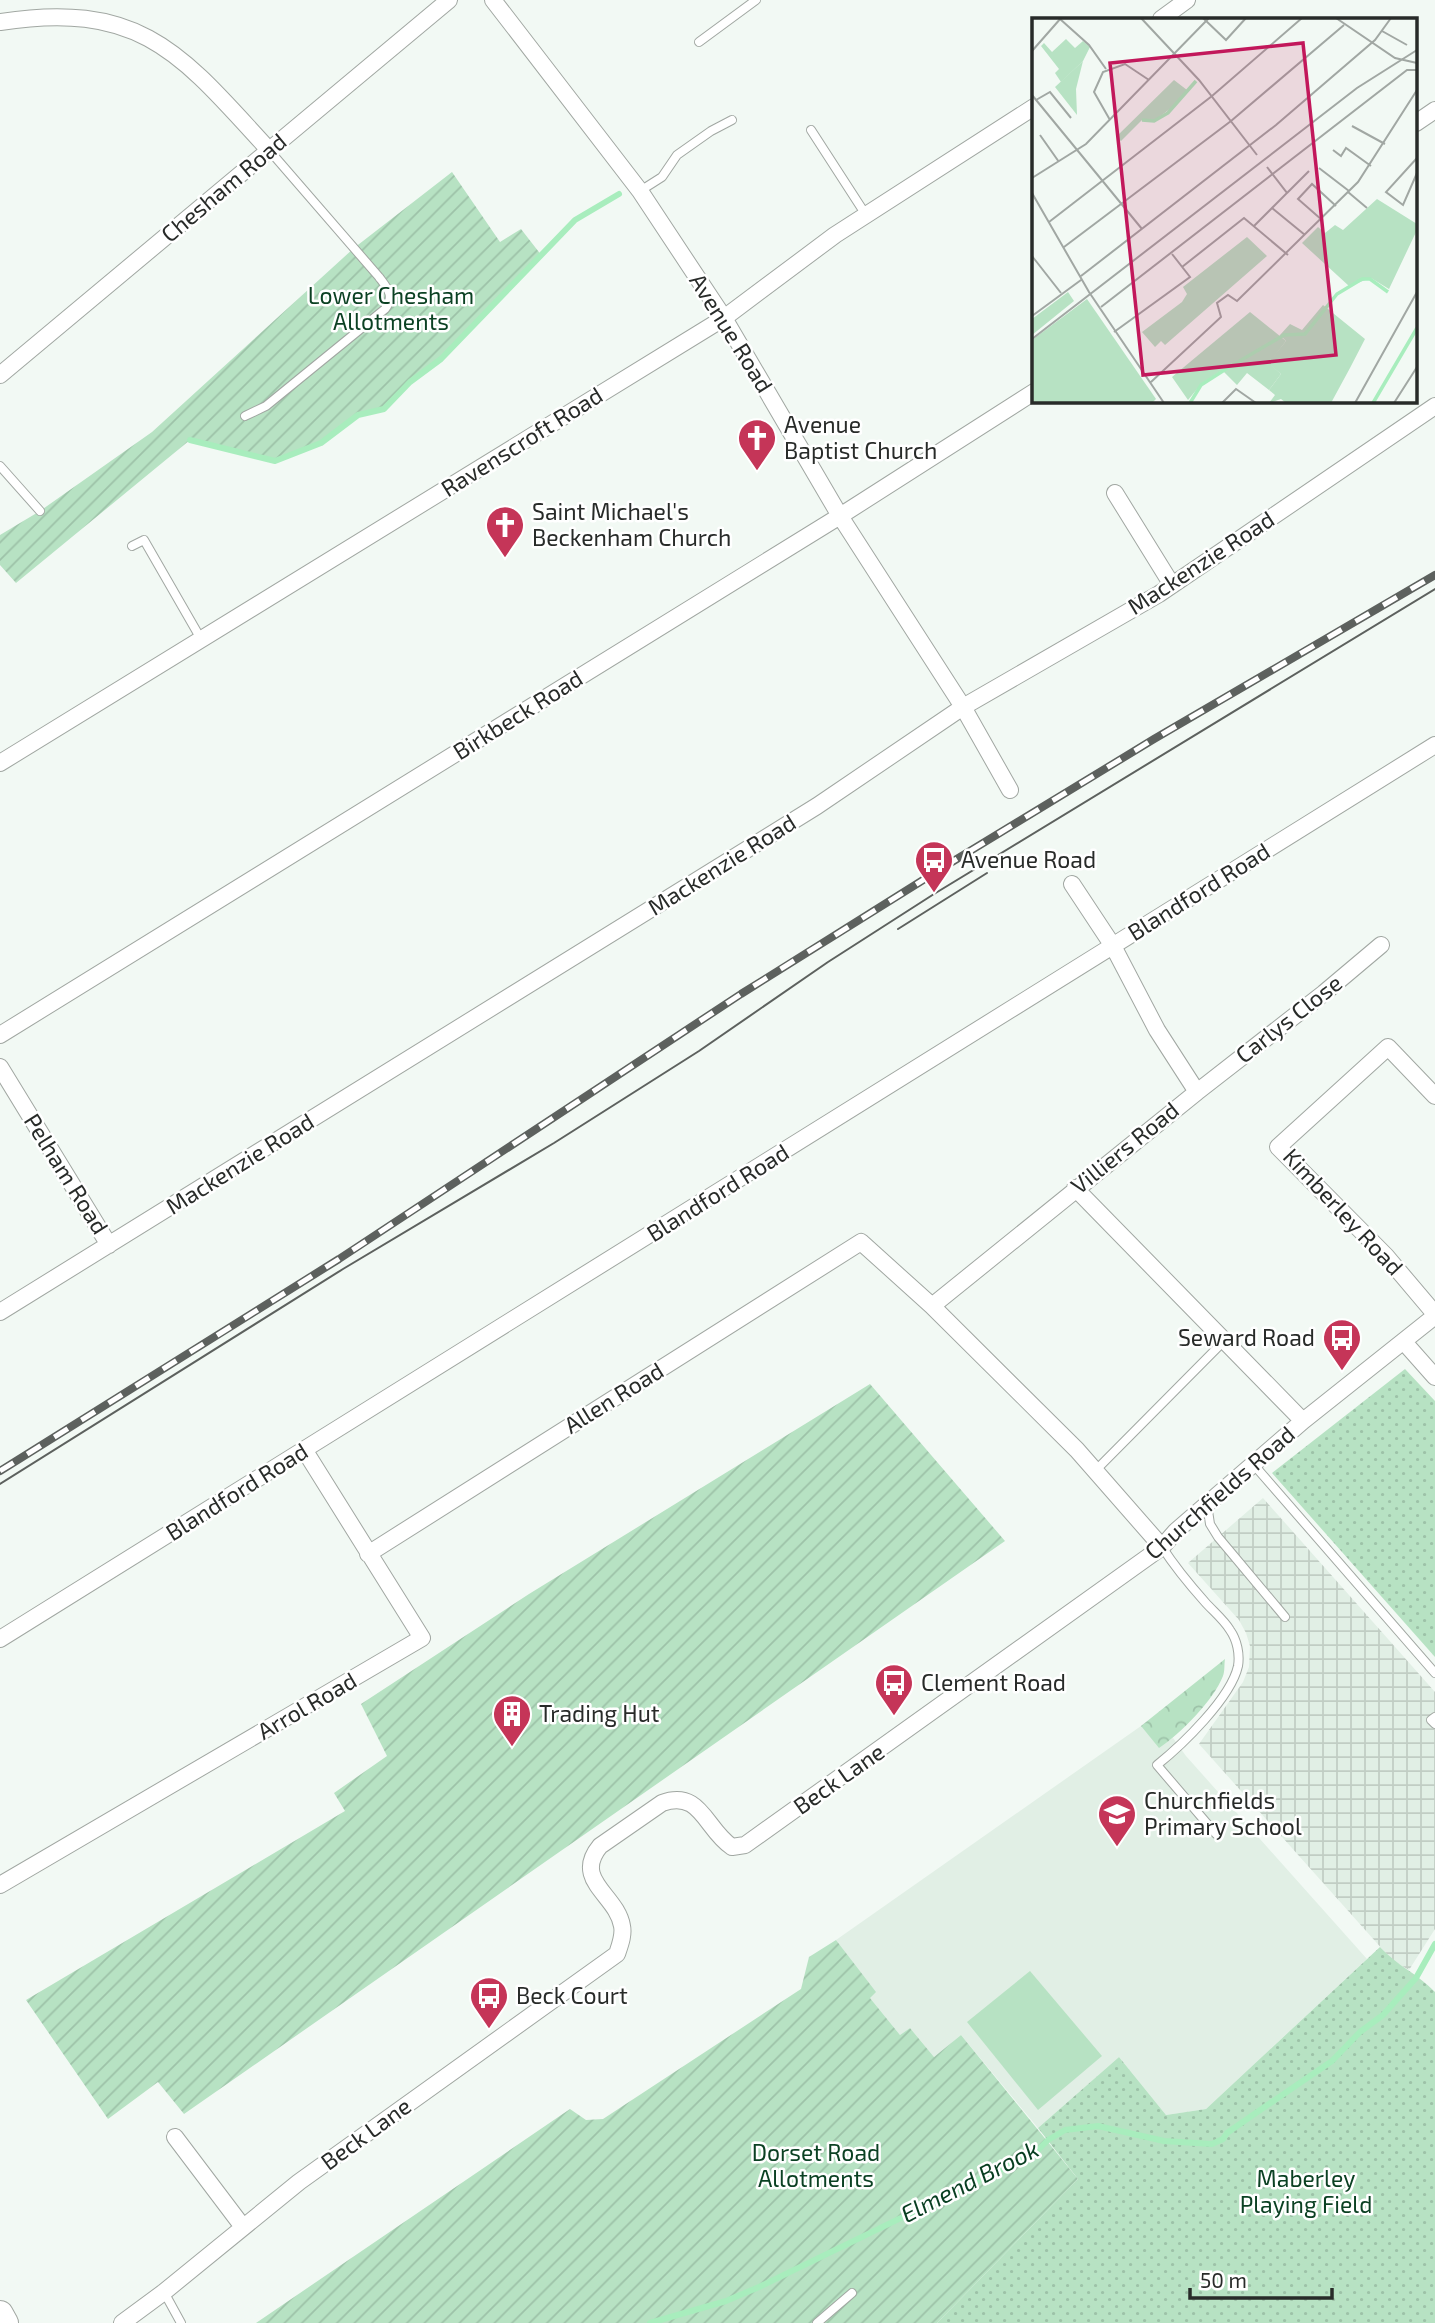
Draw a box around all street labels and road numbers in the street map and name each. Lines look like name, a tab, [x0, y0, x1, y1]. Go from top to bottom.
street label: Chesham Road	[155, 127, 292, 248]
street label: Avenue Road	[684, 268, 780, 397]
street label: Ravenscroft Road	[436, 380, 607, 502]
street label: Mackenzie Road	[1122, 504, 1279, 620]
street label: Birkbeck Road	[448, 663, 587, 765]
street label: Mackenzie Road	[642, 807, 801, 921]
street label: Blandford Road	[1122, 836, 1275, 946]
street label: Carlys Close	[1230, 968, 1347, 1068]
street label: Villiers Road	[1065, 1095, 1184, 1199]
street label: Mackenzie Road	[160, 1106, 319, 1220]
street label: Pelham Road	[19, 1108, 115, 1239]
street label: Blandford Road	[641, 1137, 794, 1247]
street label: Kimberley Road	[1278, 1142, 1410, 1280]
street label: Allen Road	[559, 1356, 668, 1439]
street label: Churchfields Road	[1139, 1420, 1300, 1565]
street label: Blandford Road	[160, 1436, 313, 1546]
street label: Arrol Road	[252, 1666, 361, 1745]
street label: Beck Lane	[788, 1737, 889, 1820]
street label: Beck Lane	[315, 2091, 416, 2175]

